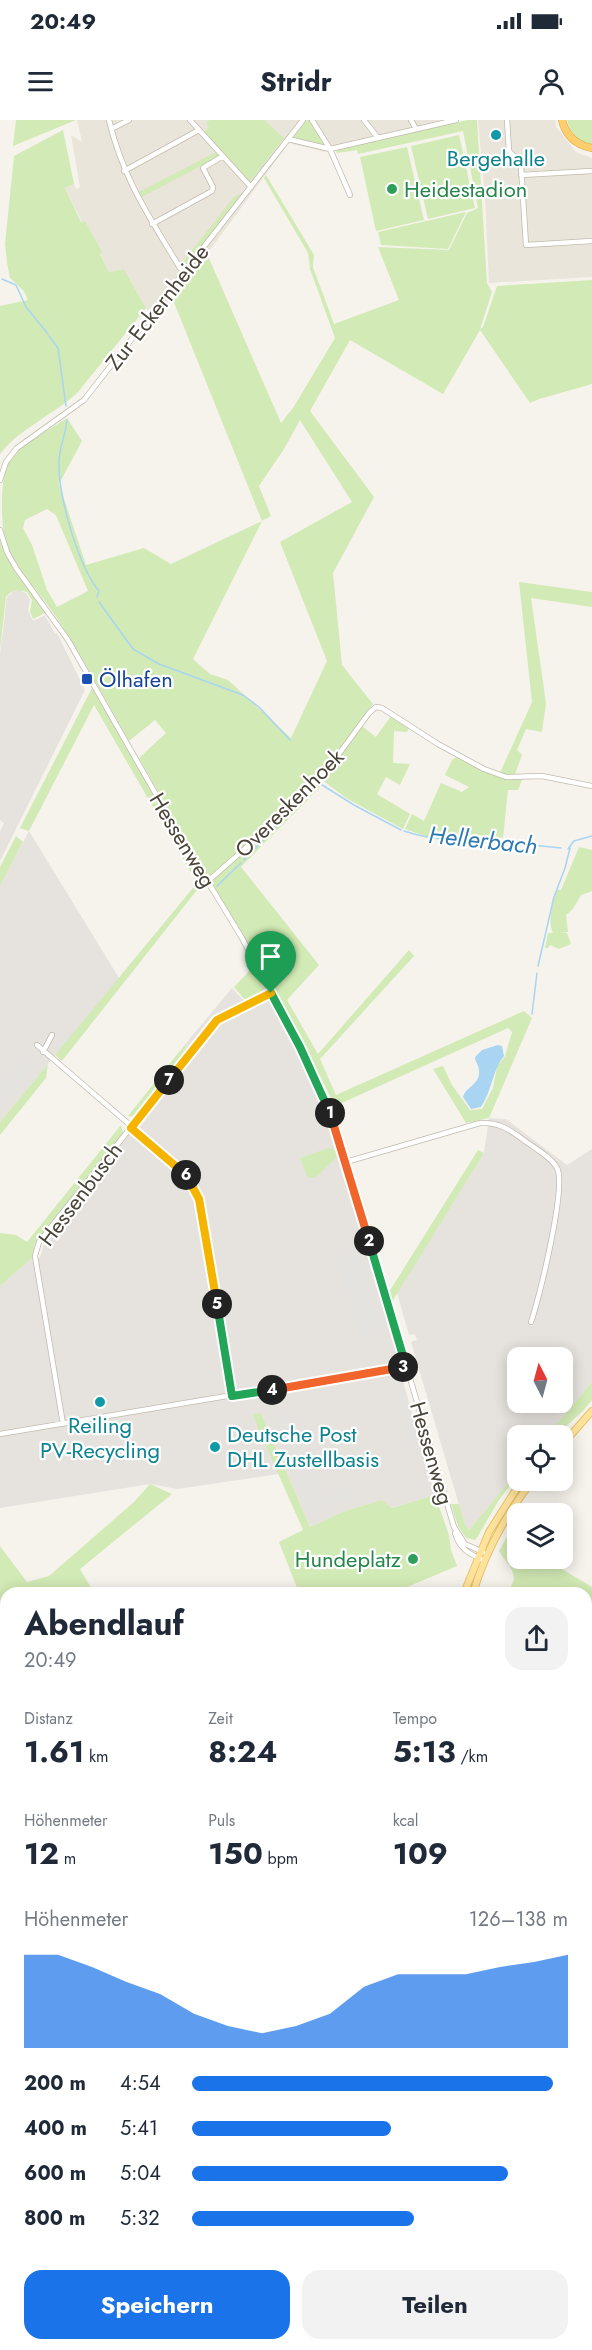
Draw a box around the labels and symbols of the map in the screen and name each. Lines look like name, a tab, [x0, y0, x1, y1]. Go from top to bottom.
marker: Bergehalle	[489, 128, 503, 142]
place label: Bergehalle	[447, 142, 545, 174]
place label: Heidestadion	[404, 173, 527, 205]
marker: Heidestadion	[385, 182, 399, 196]
street label: Zur Eckernheide	[98, 237, 216, 377]
place label: Ölhafen	[99, 663, 173, 695]
marker: Ölhafen	[80, 672, 94, 686]
street label: Overeskenhoek	[227, 741, 351, 865]
street label: Hessenweg	[142, 786, 224, 894]
water label: Hellerbach	[427, 817, 539, 863]
pin	[245, 931, 296, 993]
pin: 7	[154, 1065, 184, 1095]
pin: 1	[315, 1098, 345, 1128]
street label: Hessenbusch	[30, 1135, 130, 1253]
pin: 6	[171, 1160, 201, 1190]
pin: 2	[354, 1226, 384, 1256]
pin: 5	[202, 1289, 232, 1319]
north arrow	[507, 1347, 573, 1413]
pin: 3	[388, 1352, 418, 1382]
pin: 4	[257, 1375, 287, 1405]
marker: Reiling PV-Recycling	[93, 1395, 107, 1409]
street label: Hessenweg	[402, 1398, 462, 1508]
place label: Reiling PV-Recycling	[40, 1409, 160, 1466]
place label: Deutsche Post DHL Zustellbasis	[227, 1418, 379, 1475]
marker: Deutsche Post DHL Zustellbasis	[208, 1440, 222, 1454]
place label: Hundeplatz	[295, 1543, 401, 1575]
marker: Hundeplatz	[406, 1552, 420, 1566]

